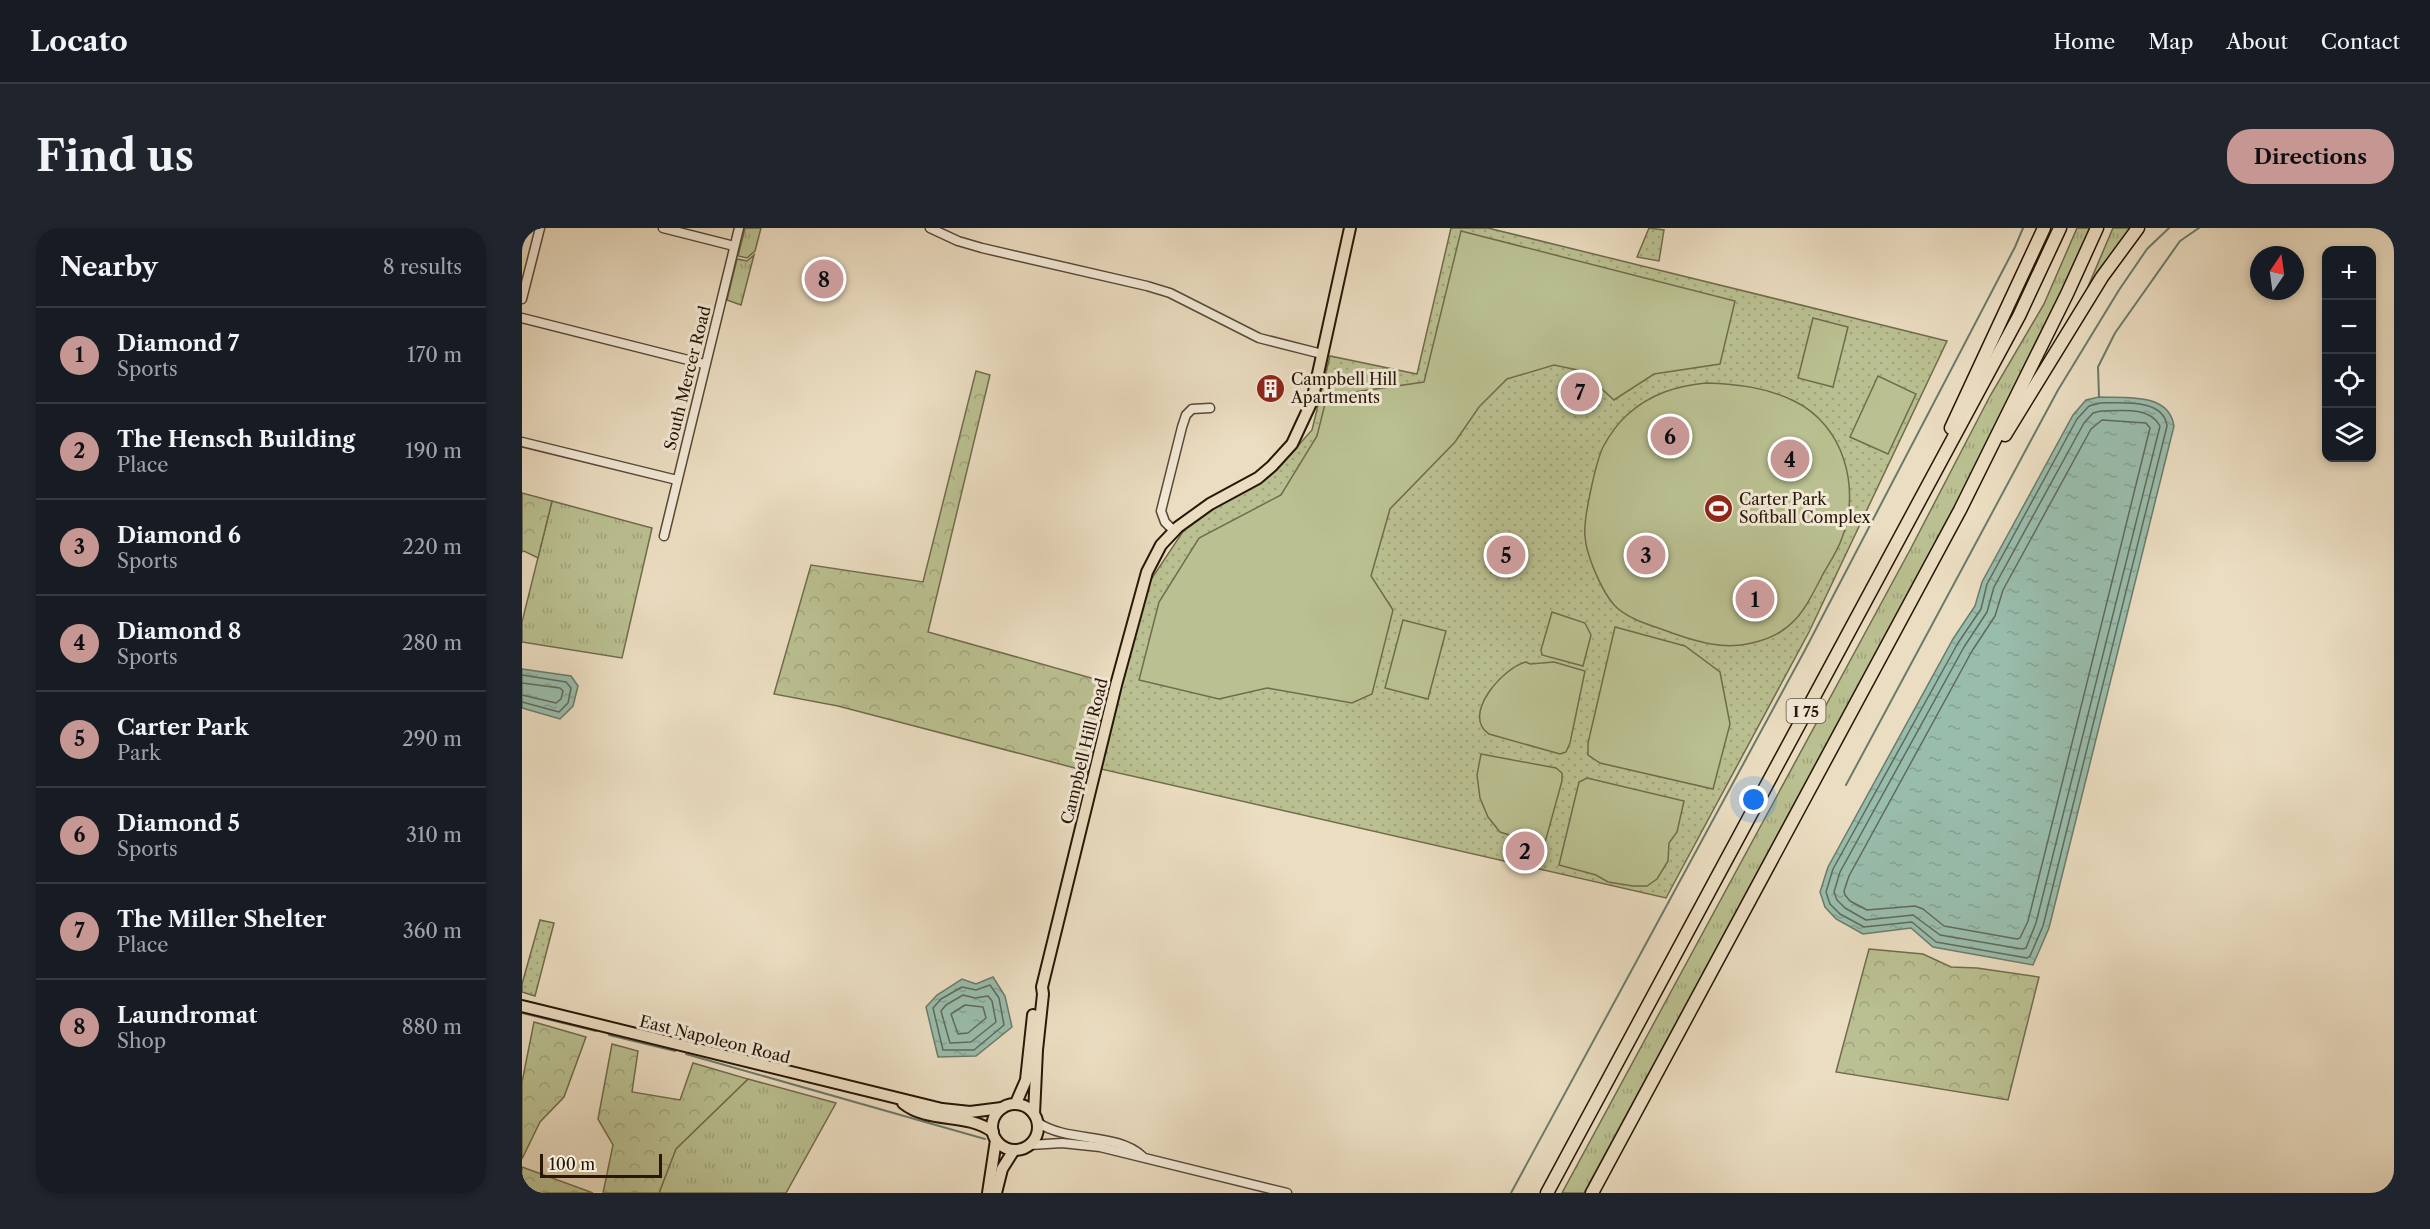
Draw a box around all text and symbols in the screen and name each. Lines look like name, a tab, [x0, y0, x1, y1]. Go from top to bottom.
text: Locato	[30, 24, 128, 58]
text: Home	[2054, 29, 2115, 54]
text: Map	[2148, 29, 2193, 54]
text: About	[2226, 29, 2288, 54]
text: Contact	[2321, 29, 2400, 54]
button: Directions	[2227, 129, 2394, 184]
text: Find us	[36, 130, 194, 182]
north arrow	[2250, 246, 2304, 300]
map controls	[2322, 246, 2376, 462]
button: +	[2322, 246, 2376, 300]
text: Nearby	[60, 251, 158, 283]
text: 8 results	[383, 255, 462, 279]
pin: 8	[804, 256, 844, 302]
button: −	[2322, 300, 2376, 354]
street label: South Mercer Road	[659, 303, 715, 452]
text: Diamond 7	[117, 330, 239, 357]
text: 1	[75, 343, 84, 367]
text: 170 m	[407, 343, 462, 367]
button: locate	[2322, 354, 2376, 408]
text: Sports	[117, 357, 178, 381]
place label: Campbell Hill Apartments	[1290, 369, 1397, 407]
pin: 7	[1560, 370, 1600, 414]
building icon: Campbell Hill Apartments	[1254, 372, 1286, 404]
button: layers	[2322, 408, 2376, 462]
pin: 6	[1650, 414, 1690, 458]
text: The Hensch Building	[117, 426, 355, 453]
pin: 4	[1770, 436, 1810, 482]
text: 2	[74, 439, 85, 463]
text: 190 m	[405, 439, 462, 463]
text: Place	[117, 453, 168, 477]
place label: Carter Park Softball Complex	[1739, 489, 1871, 527]
sports icon: Carter Park Softball Complex	[1702, 492, 1734, 524]
text: Diamond 6	[117, 522, 241, 549]
pin: 5	[1486, 532, 1526, 578]
pin: 3	[1626, 532, 1666, 578]
text: 3	[74, 535, 85, 559]
text: 220 m	[402, 535, 462, 559]
text: Sports	[117, 549, 178, 573]
pin: 1	[1736, 576, 1774, 622]
text: Diamond 8	[117, 618, 241, 645]
text: 4	[74, 631, 85, 655]
text: 280 m	[402, 631, 462, 655]
text: Sports	[117, 645, 178, 669]
street label: Campbell Hill Road	[1056, 676, 1112, 826]
road number: I 75	[1786, 699, 1826, 723]
text: Carter Park	[117, 714, 249, 741]
text: 5	[74, 727, 85, 751]
text: 290 m	[402, 727, 462, 751]
text: Park	[117, 741, 160, 765]
your location	[1739, 785, 1768, 814]
text: Diamond 5	[117, 810, 240, 837]
text: 6	[74, 823, 85, 847]
text: 310 m	[406, 823, 462, 847]
pin: 2	[1506, 828, 1544, 874]
text: Sports	[117, 837, 178, 861]
text: The Miller Shelter	[117, 906, 326, 933]
text: 7	[74, 919, 85, 943]
text: 360 m	[403, 919, 462, 943]
text: Place	[117, 933, 168, 957]
text: Laundromat	[117, 1002, 257, 1029]
street label: East Napoleon Road	[638, 1011, 793, 1067]
text: 8	[73, 1015, 86, 1039]
text: 880 m	[402, 1015, 462, 1039]
text: Shop	[117, 1029, 166, 1053]
scale bar	[540, 1151, 662, 1178]
text: 100 m	[549, 1154, 595, 1174]

